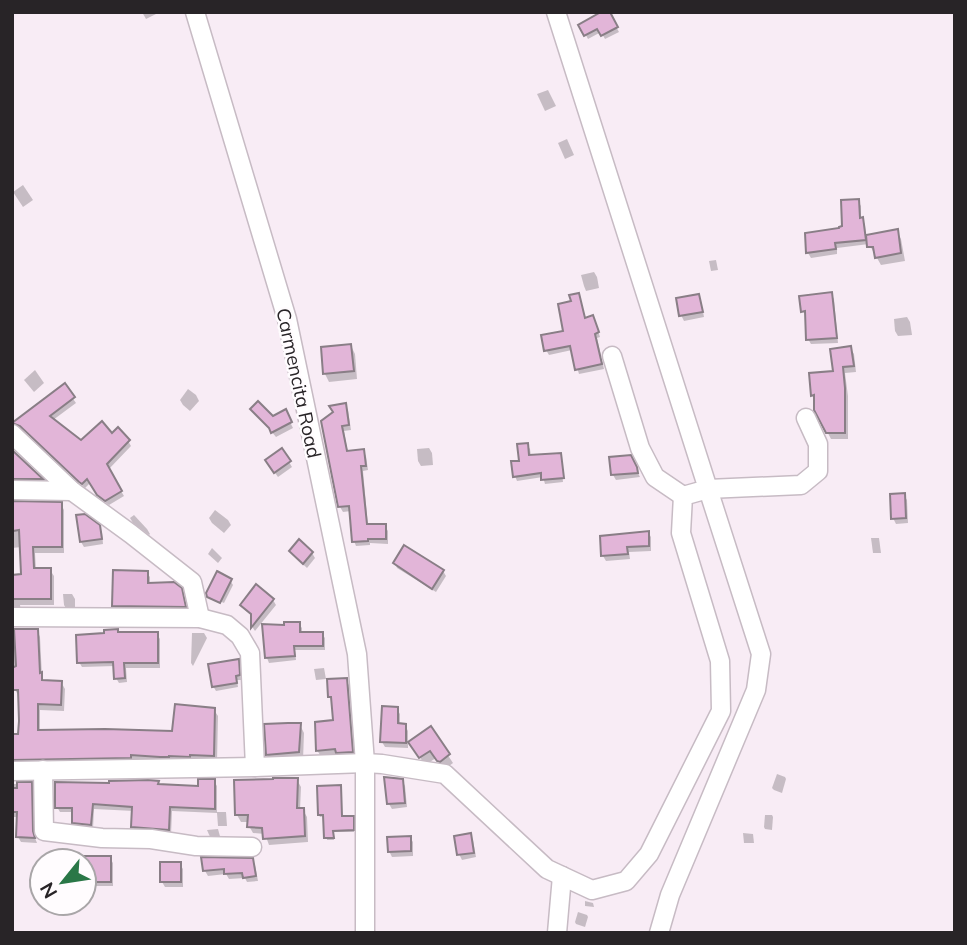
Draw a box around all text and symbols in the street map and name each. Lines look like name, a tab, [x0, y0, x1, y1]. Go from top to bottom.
street label: Carmencita Road	[271, 306, 327, 460]
north arrow	[28, 847, 98, 917]
text: N	[34, 878, 62, 903]

